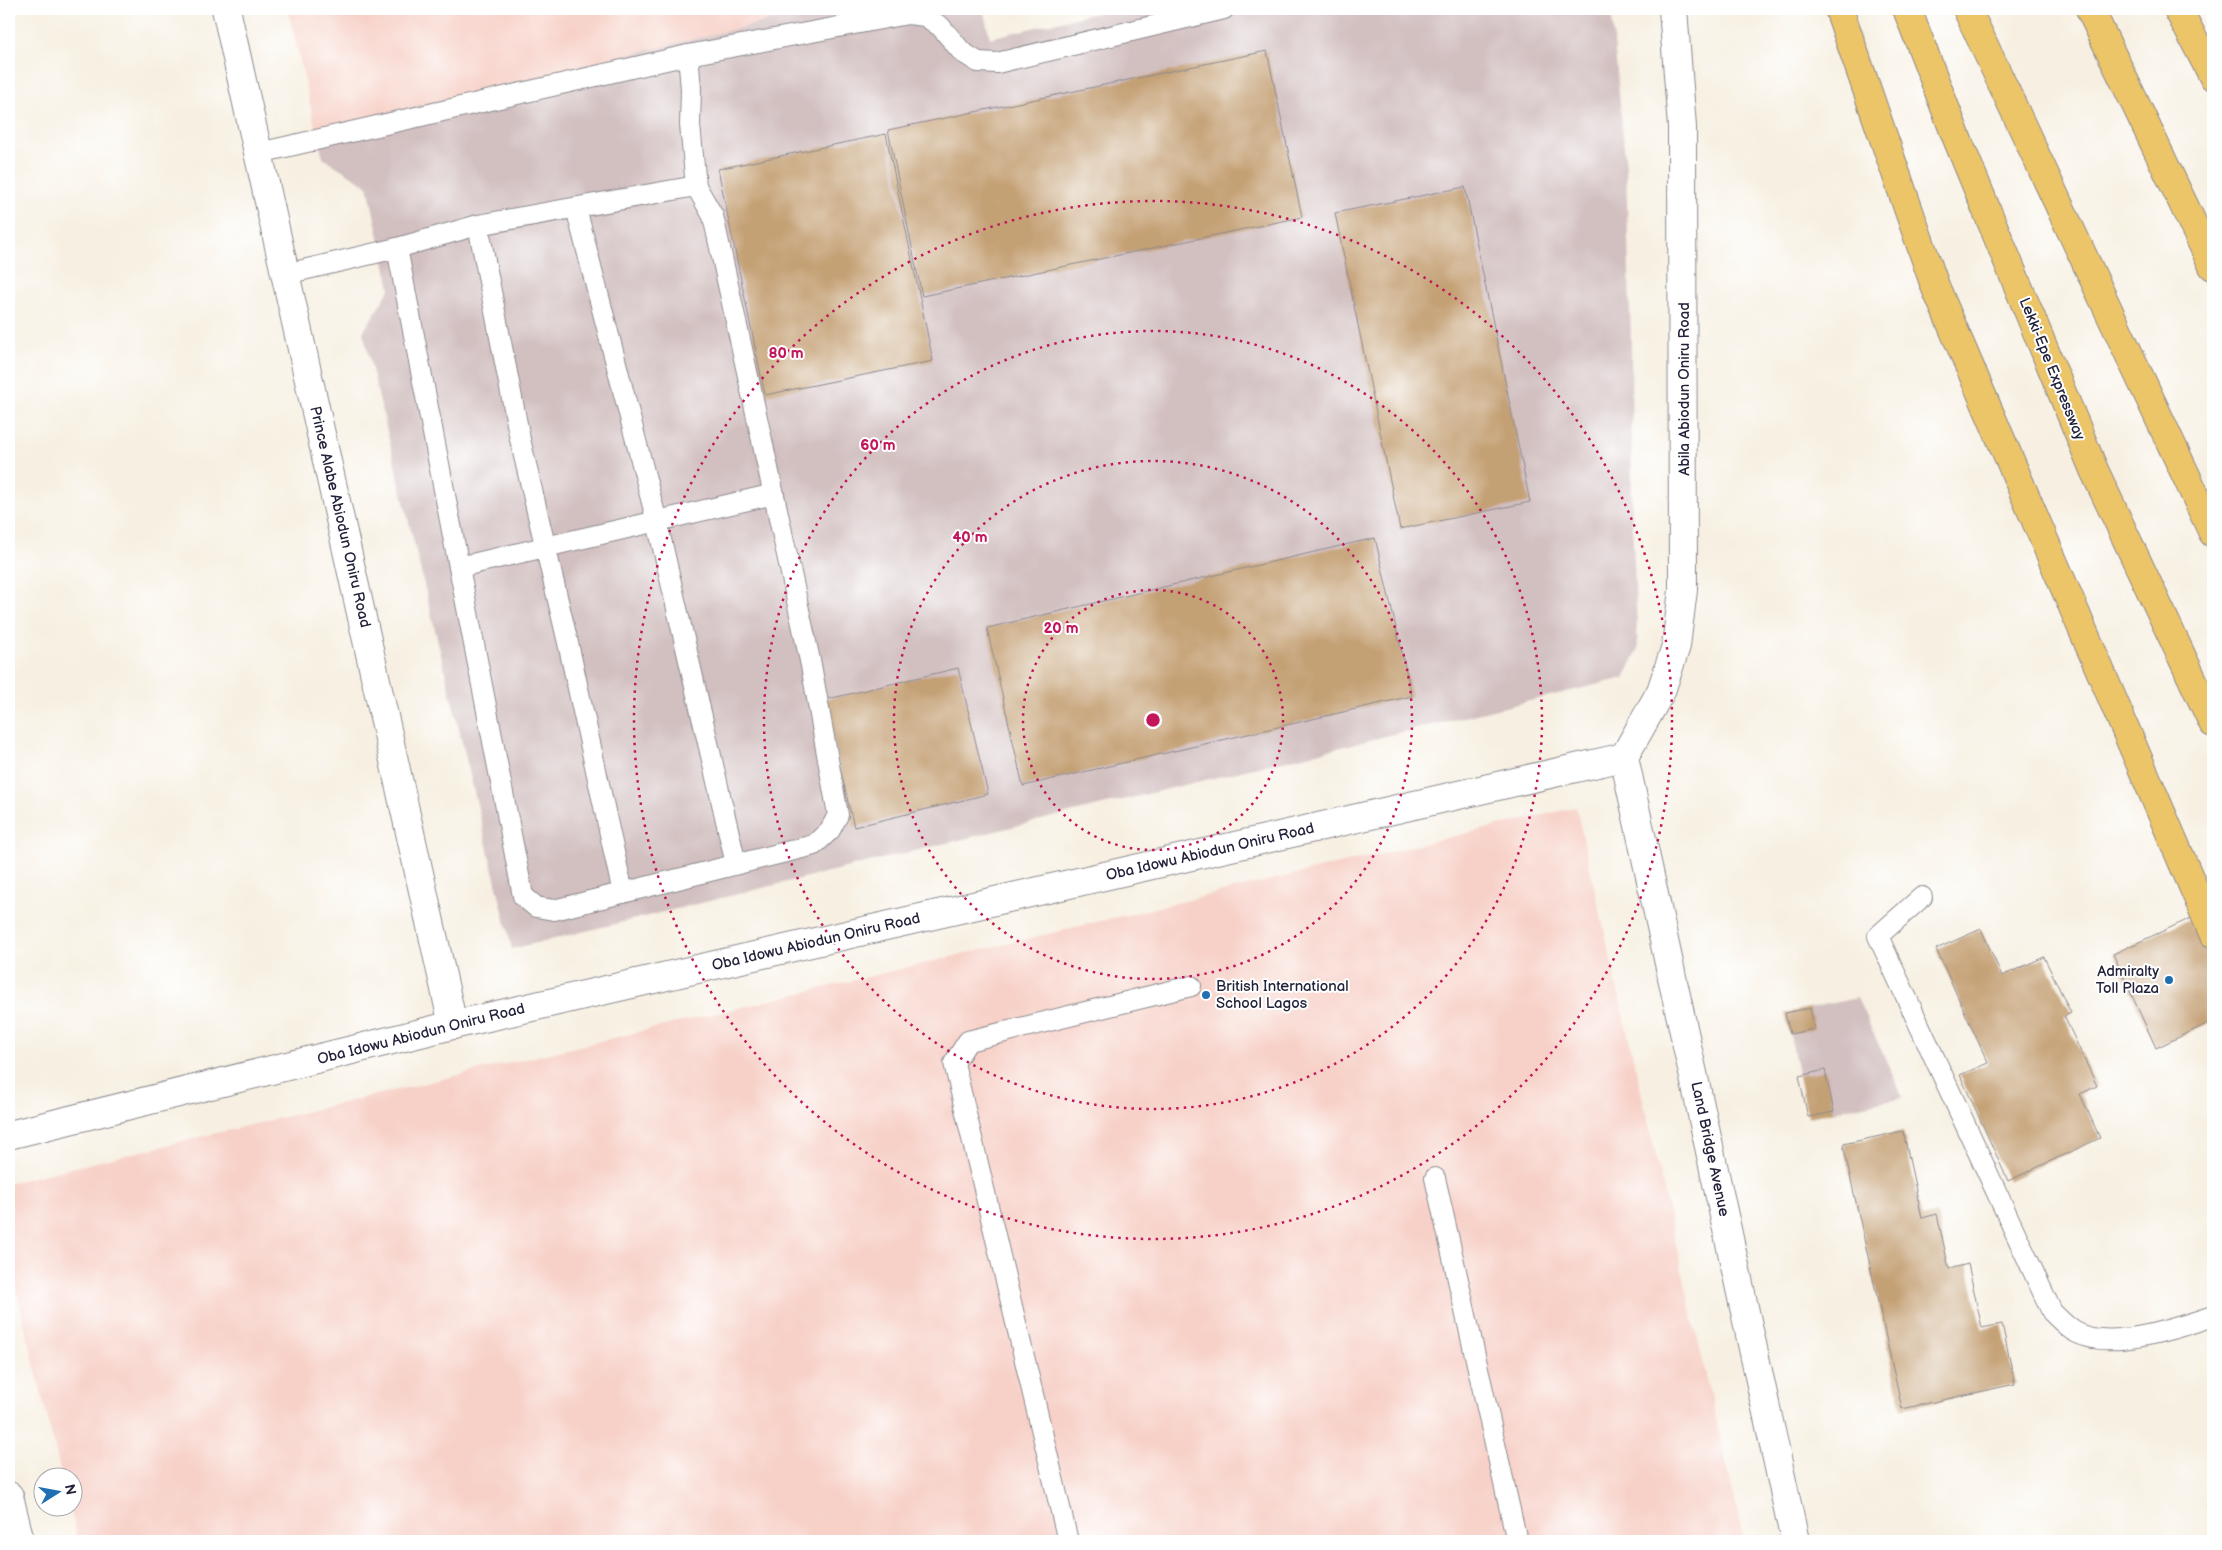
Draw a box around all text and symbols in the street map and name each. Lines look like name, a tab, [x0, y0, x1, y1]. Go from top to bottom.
street label: Lekki-Epe Expressway	[2015, 295, 2089, 443]
street label: Abila Abiodun Oniru Road	[1675, 302, 1694, 476]
text: 80 m	[768, 344, 804, 363]
street label: Prince Alabe Abiodun Oniru Road	[305, 404, 375, 630]
text: 60 m	[860, 436, 896, 455]
text: 40 m	[952, 528, 988, 547]
text: 20 m	[1044, 619, 1079, 638]
centre of rings	[1144, 711, 1162, 729]
street label: Oba Idowu Abiodun Oniru Road	[1104, 819, 1316, 885]
street label: Oba Idowu Abiodun Oniru Road	[710, 909, 922, 975]
place label: Admiralty Toll Plaza	[2096, 962, 2159, 998]
marker: Admiralty Toll Plaza	[2163, 974, 2175, 986]
place label: British International School Lagos	[1216, 977, 1349, 1013]
marker: British International School Lagos	[1200, 989, 1212, 1001]
street label: Oba Idowu Abiodun Oniru Road	[315, 999, 527, 1069]
street label: Land Bridge Avenue	[1686, 1080, 1734, 1218]
north arrow	[32, 1468, 82, 1518]
text: N	[61, 1483, 80, 1496]

